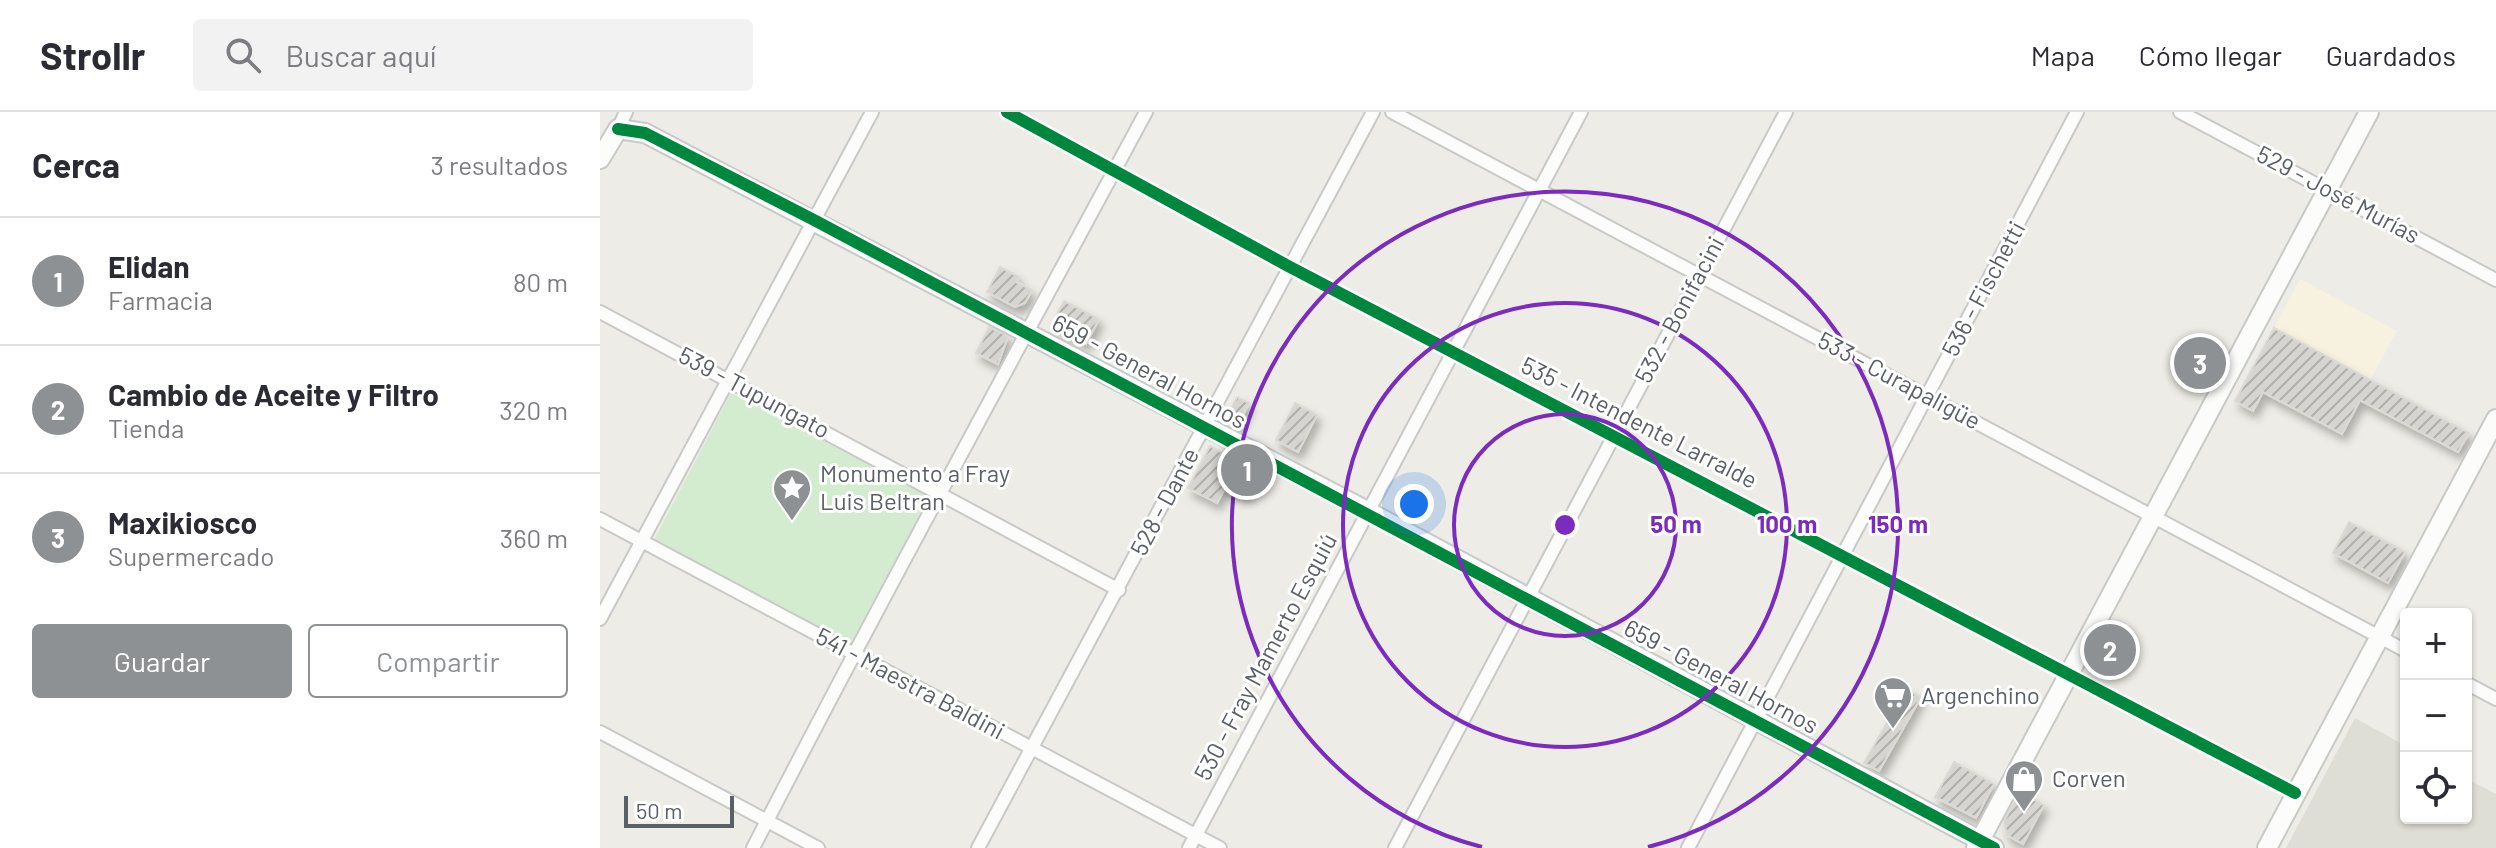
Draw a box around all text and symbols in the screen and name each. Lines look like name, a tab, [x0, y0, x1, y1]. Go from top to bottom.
search box	[193, 19, 753, 91]
text: Strollr	[40, 32, 145, 78]
icon: search	[221, 33, 265, 77]
text: Buscar aquí	[285, 37, 436, 73]
text: Mapa	[2031, 38, 2095, 72]
text: Cómo llegar	[2139, 38, 2282, 72]
text: Guardados	[2326, 38, 2456, 72]
street label: 529 - José Murías	[2252, 139, 2425, 249]
text: Cerca	[32, 144, 120, 185]
text: 3 resultados	[430, 149, 568, 180]
street label: 536 - Fischetti	[1935, 216, 2030, 361]
street label: 532 - Bonifacini	[1628, 231, 1729, 388]
text: Elidan	[108, 248, 190, 284]
text: 1	[53, 266, 63, 297]
text: 80 m	[513, 266, 568, 297]
text: Farmacia	[108, 284, 213, 315]
street label: 659 - General Hornos	[1048, 307, 1252, 434]
street label: 533 - Curapaligüe	[1813, 325, 1986, 435]
pin: 3	[2174, 333, 2226, 393]
street label: 539 - Tupungato	[674, 340, 835, 444]
street label: 535 - Intendente Larralde	[1517, 350, 1763, 494]
text: Cambio de Aceite y Filtro	[108, 376, 439, 412]
text: 2	[51, 394, 65, 425]
text: 320 m	[499, 394, 568, 425]
text: Tienda	[108, 412, 184, 443]
pin: 1	[1221, 440, 1273, 500]
street label: 528 - Dante	[1123, 442, 1204, 560]
place label: Monumento a Fray Luis Beltran	[820, 458, 1010, 515]
place icon: Monumento a Fray Luis Beltran	[771, 467, 813, 522]
your location	[1394, 484, 1434, 524]
text: Maxikiosco	[108, 504, 257, 540]
text: 50 m	[1650, 509, 1702, 538]
text: 100 m	[1757, 509, 1817, 538]
text: 150 m	[1868, 509, 1928, 538]
centre of rings	[1551, 511, 1579, 539]
text: 3	[51, 522, 65, 553]
text: 360 m	[500, 522, 568, 553]
street label: 530 - Fray Mamerto Esquiú	[1187, 528, 1342, 785]
text: Supermercado	[108, 540, 274, 571]
map controls	[2400, 608, 2472, 824]
button: +	[2400, 608, 2472, 680]
street label: 659 - General Hornos	[1620, 612, 1824, 739]
pin: 2	[2084, 620, 2136, 680]
street label: 541 - Maestra Baldini	[811, 621, 1010, 745]
button: Guardar	[32, 624, 292, 698]
button: Compartir	[308, 624, 568, 698]
supermarket icon: Argenchino	[1872, 675, 1914, 730]
place label: Argenchino	[1921, 680, 2040, 709]
button: −	[2400, 680, 2472, 752]
button: locate	[2400, 752, 2472, 824]
shop icon: Corven	[2003, 758, 2045, 813]
place label: Corven	[2052, 763, 2126, 792]
scale bar	[624, 792, 734, 828]
text: 50 m	[636, 797, 682, 823]

